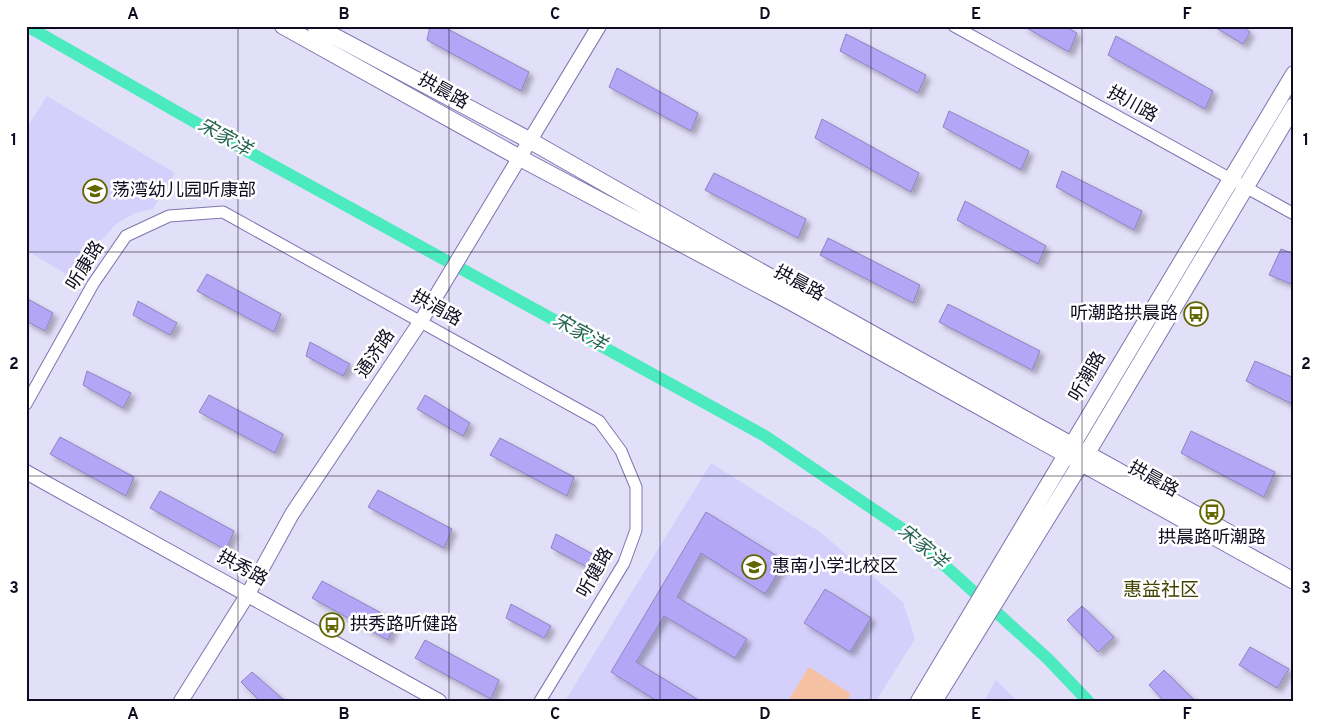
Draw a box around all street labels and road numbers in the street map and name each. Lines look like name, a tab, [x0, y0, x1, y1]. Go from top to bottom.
street label: 拱晨路	[414, 69, 472, 115]
street label: 拱川路	[1103, 82, 1161, 128]
street label: 听康路	[62, 237, 110, 295]
street label: 拱晨路	[770, 261, 828, 307]
street label: 拱涓路	[407, 286, 465, 332]
street label: 通济路	[351, 325, 401, 383]
street label: 听潮路	[1065, 348, 1111, 406]
street label: 拱晨路	[1124, 457, 1182, 503]
street label: 听健路	[573, 544, 619, 602]
street label: 拱秀路	[213, 546, 271, 592]

